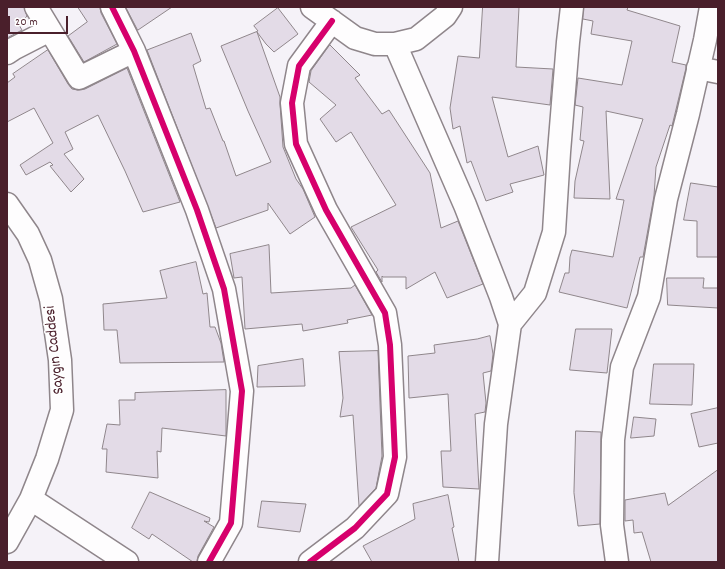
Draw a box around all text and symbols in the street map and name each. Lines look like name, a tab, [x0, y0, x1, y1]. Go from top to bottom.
scale bar	[10, 8, 70, 34]
text: 20 m	[15, 14, 38, 31]
street label: Saygın Caddesi	[42, 305, 70, 395]

